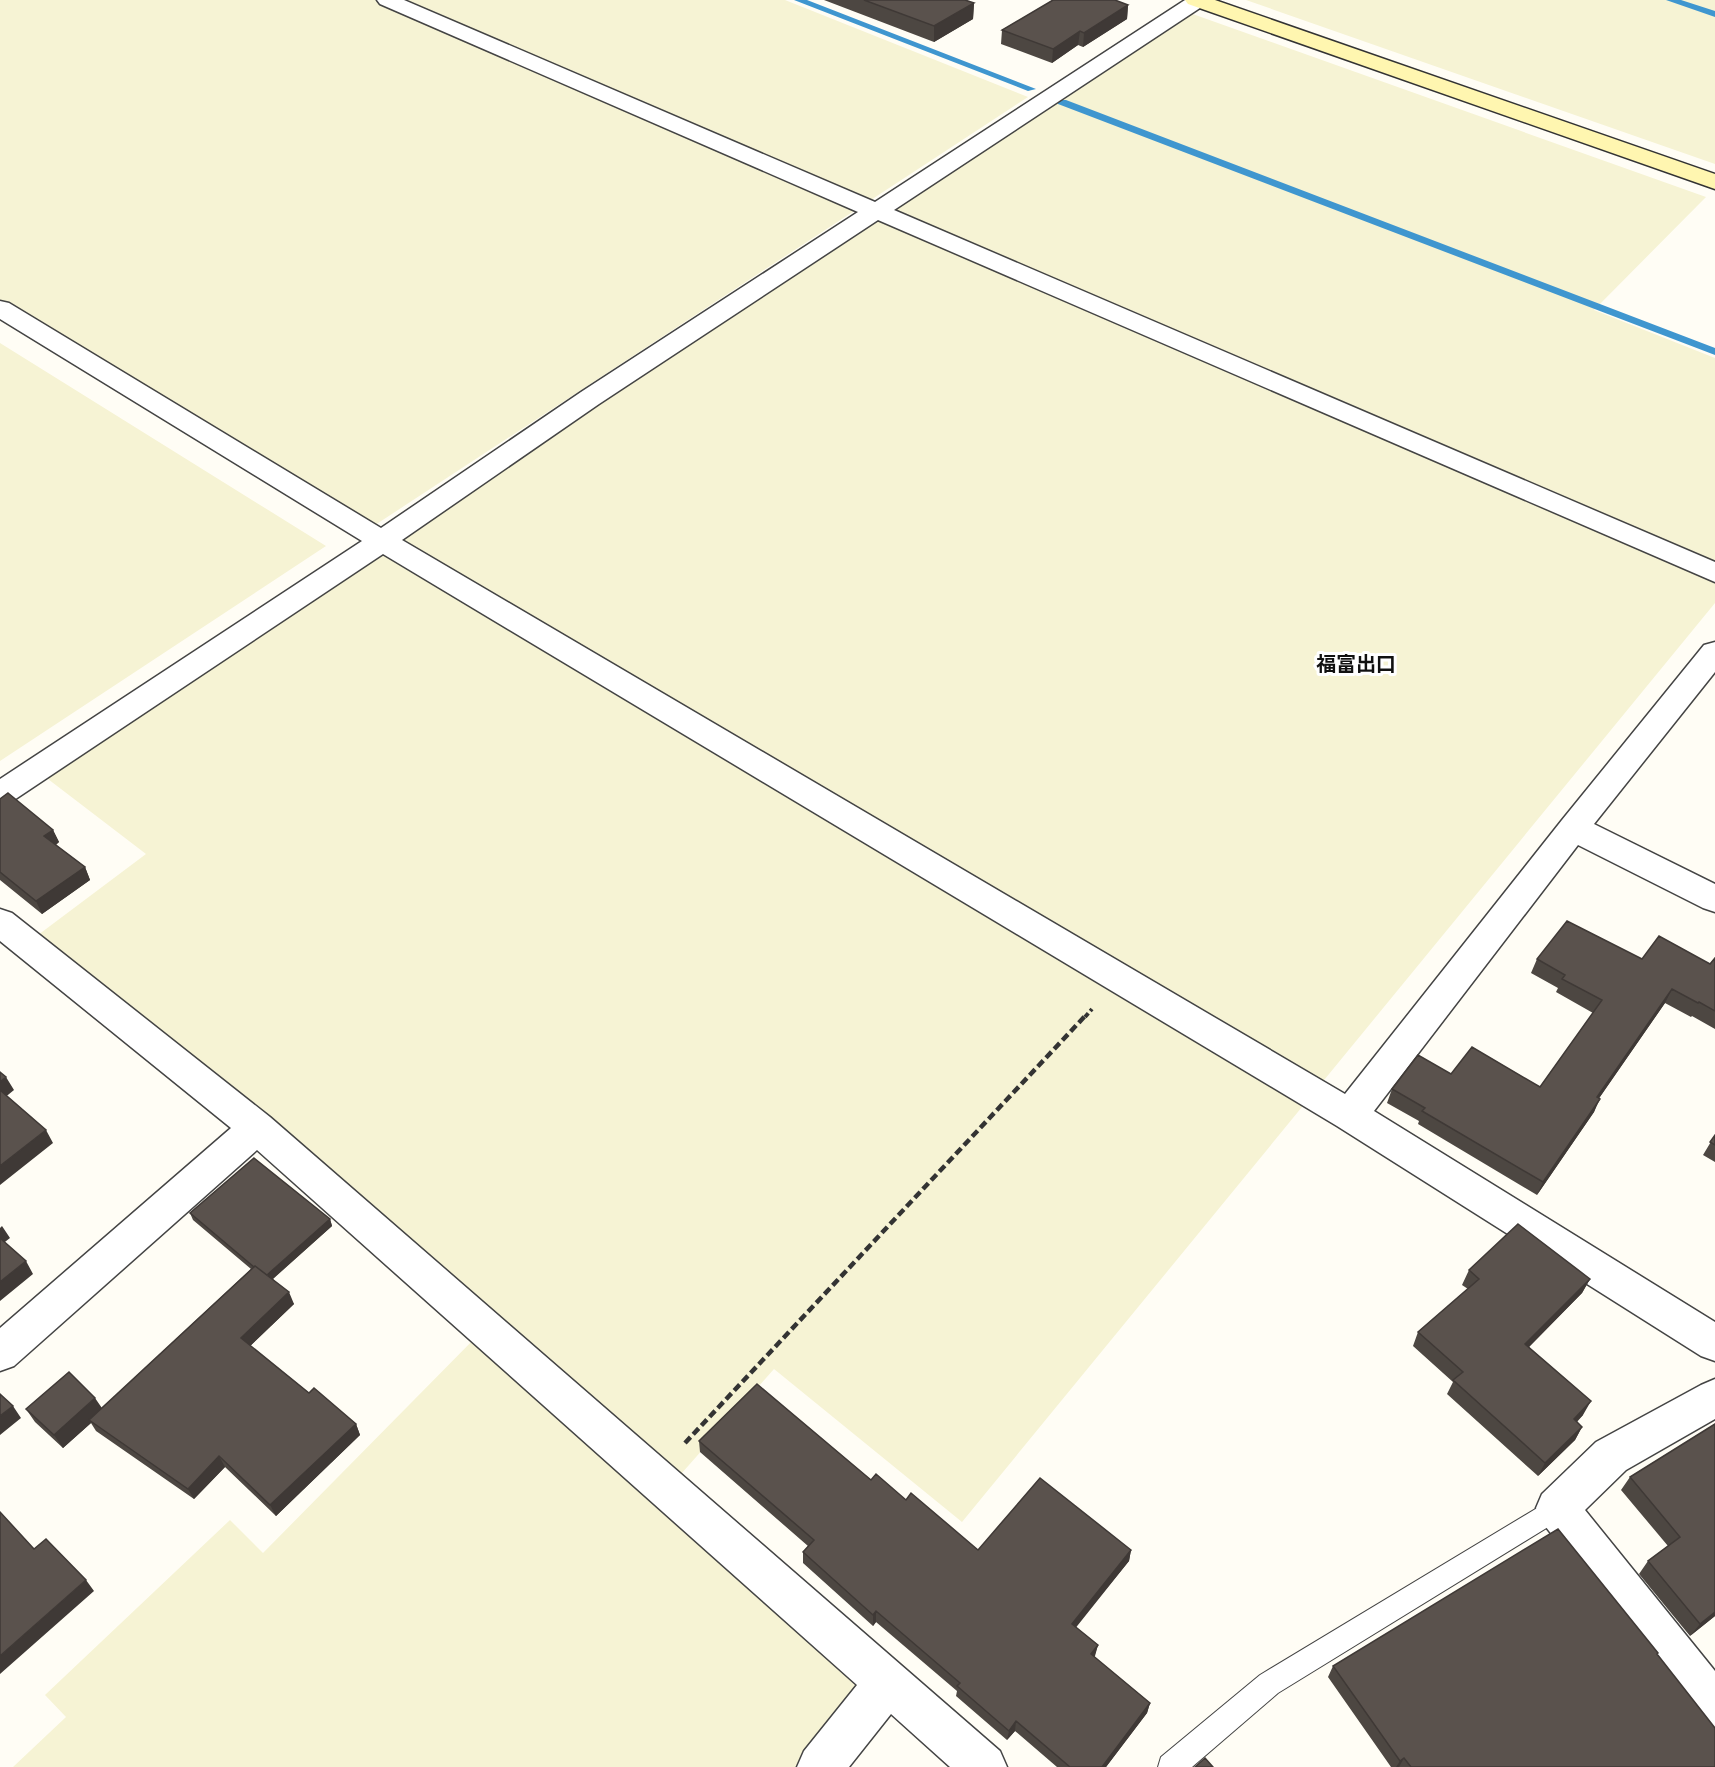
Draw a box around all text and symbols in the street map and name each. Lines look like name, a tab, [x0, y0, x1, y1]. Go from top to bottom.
district label: 福富出口	[1316, 648, 1396, 677]

